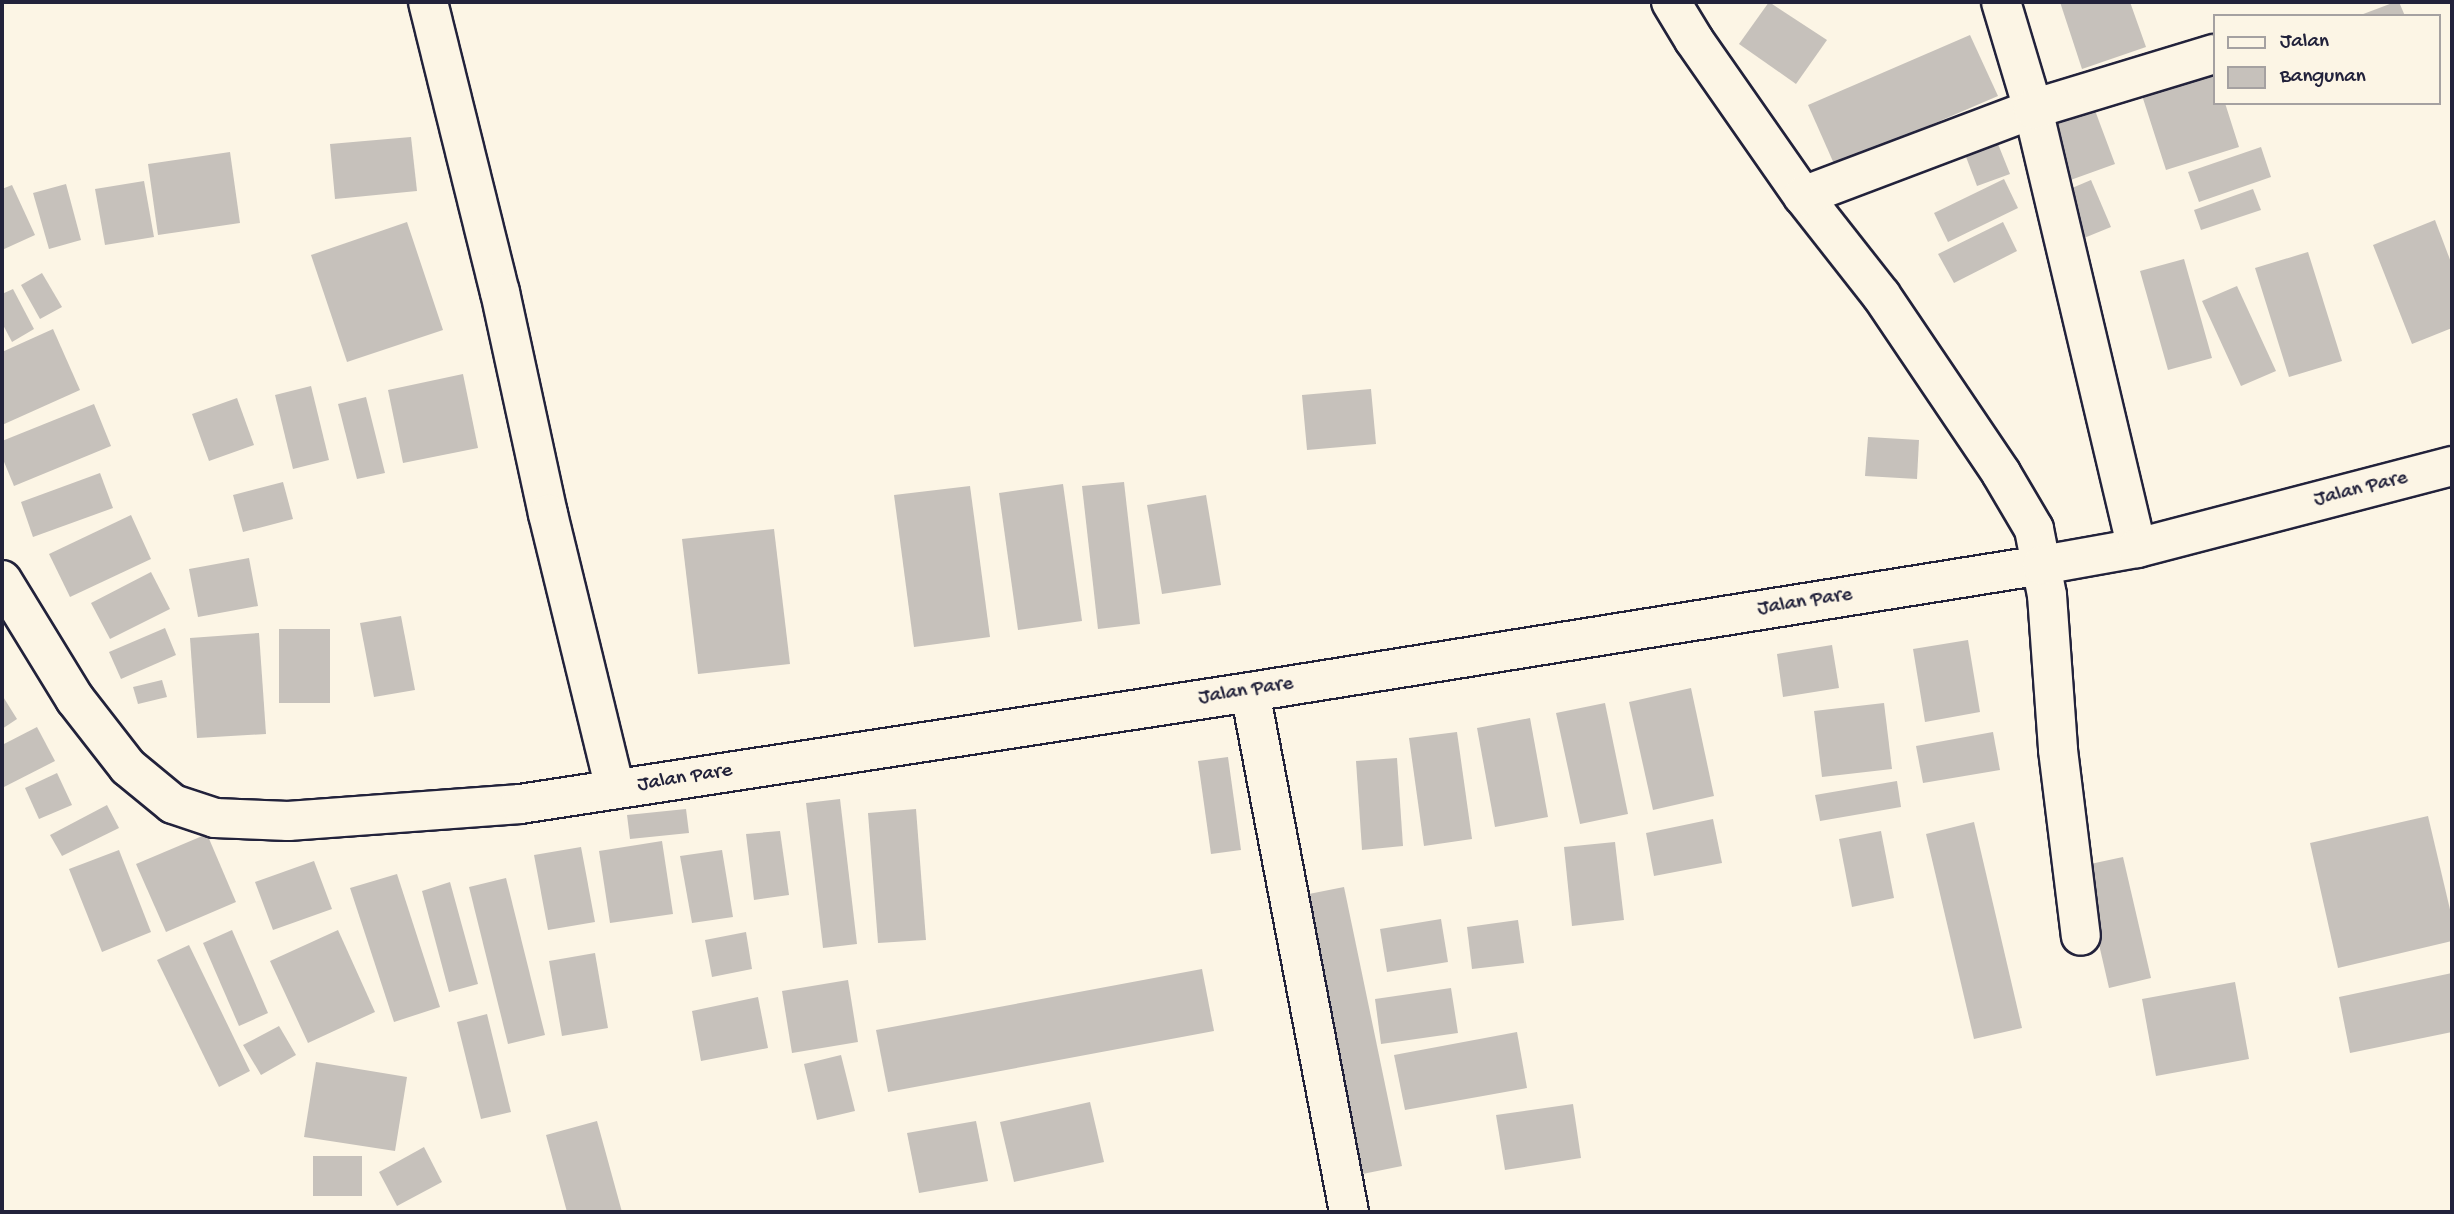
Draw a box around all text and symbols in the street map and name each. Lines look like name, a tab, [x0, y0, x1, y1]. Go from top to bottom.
legend	[2212, 14, 2440, 105]
text: Jalan	[2280, 30, 2329, 55]
text: Bangunan	[2280, 65, 2366, 90]
street label: Jalan Pare	[2312, 466, 2410, 514]
street label: Jalan Pare	[1756, 583, 1854, 623]
street label: Jalan Pare	[1197, 672, 1295, 712]
street label: Jalan Pare	[636, 759, 734, 799]

